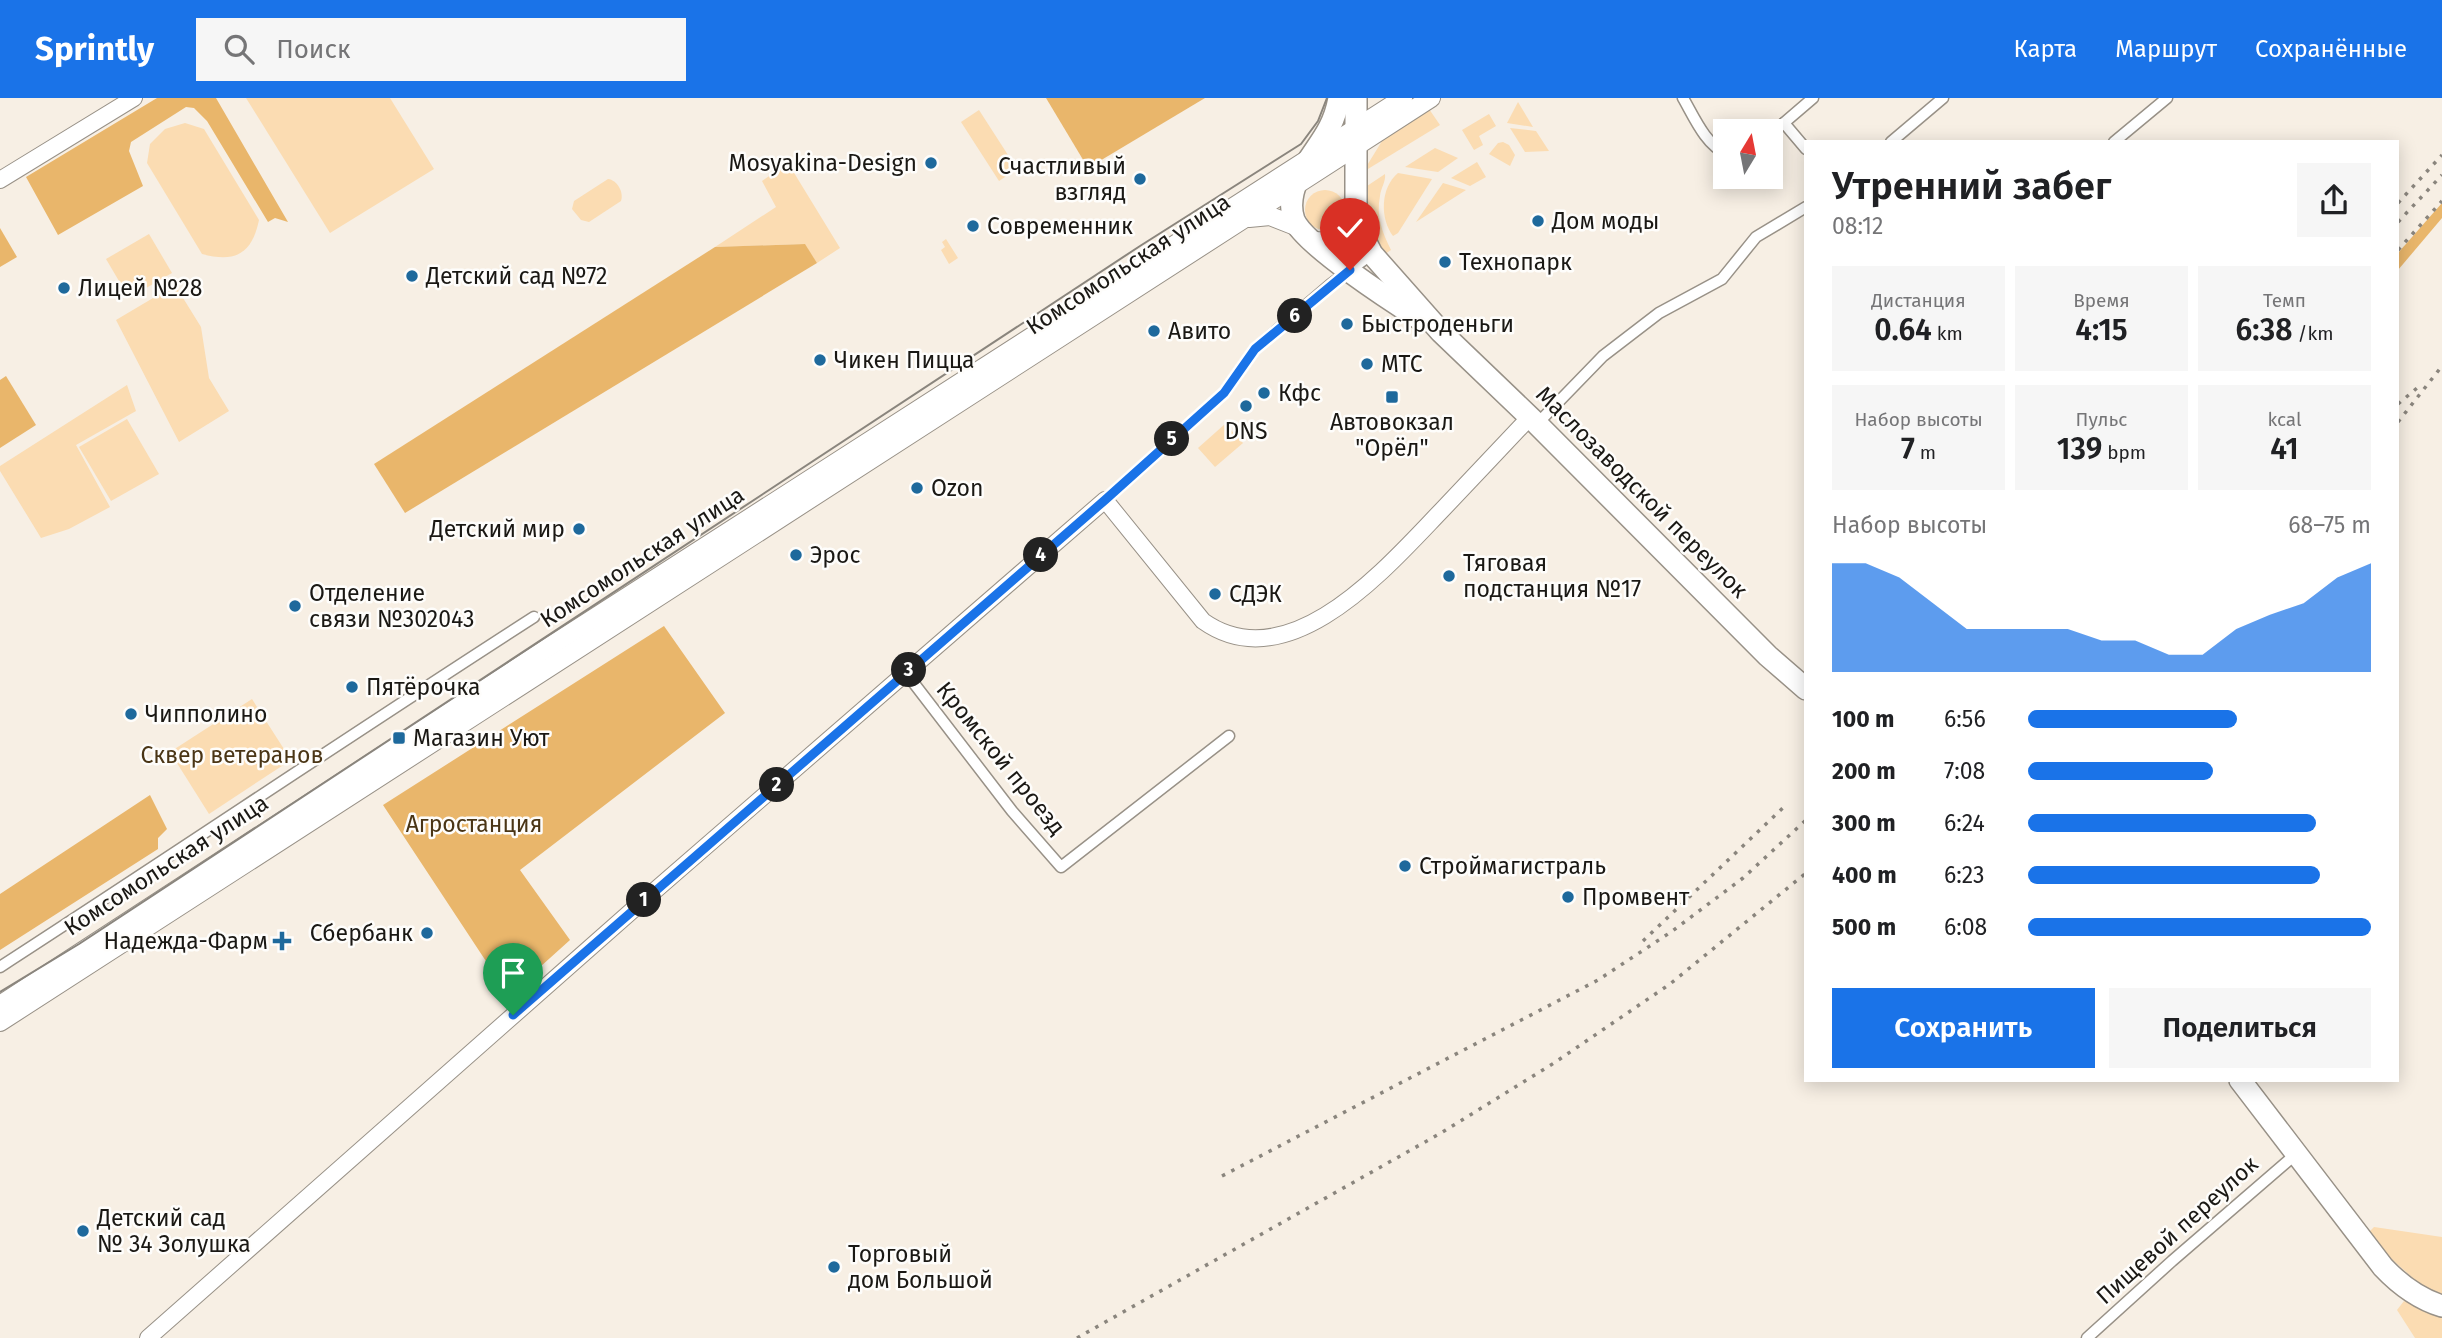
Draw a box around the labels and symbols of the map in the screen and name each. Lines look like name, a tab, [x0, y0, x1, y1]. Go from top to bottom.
north arrow	[1713, 119, 1783, 189]
place label: Mosyakina-Design	[729, 149, 917, 177]
place label: Счастливый взгляд	[998, 152, 1126, 206]
marker: Mosyakina-Design	[923, 155, 939, 171]
marker: Счастливый взгляд	[1132, 171, 1148, 187]
street label: Комсомольская улица	[1021, 188, 1235, 340]
pin	[1320, 198, 1380, 270]
place label: Дом моды	[1551, 207, 1659, 235]
place label: Современник	[987, 212, 1133, 240]
marker: Дом моды	[1530, 213, 1546, 229]
marker: Современник	[965, 218, 981, 234]
place label: Технопарк	[1459, 248, 1572, 276]
marker: Технопарк	[1437, 254, 1453, 270]
place label: Детский сад №72	[425, 262, 607, 290]
marker: Детский сад №72	[404, 268, 420, 284]
place label: Лицей №28	[78, 274, 202, 302]
marker: Лицей №28	[56, 280, 72, 296]
pin: 6	[1278, 298, 1312, 333]
place label: Быстроденьги	[1361, 310, 1514, 338]
marker: Быстроденьги	[1339, 316, 1355, 332]
place label: Авито	[1168, 317, 1231, 345]
marker: Авито	[1146, 323, 1162, 339]
place label: Чикен Пицца	[834, 346, 975, 374]
place label: МТС	[1381, 350, 1423, 378]
marker: Чикен Пицца	[812, 352, 828, 368]
marker: МТС	[1359, 356, 1375, 372]
place label: Кфс	[1278, 379, 1321, 407]
street label: Маслозаводской переулок	[1530, 380, 1754, 604]
marker: Кфс	[1256, 385, 1272, 401]
marker: Автовокзал "Орёл"	[1384, 389, 1400, 405]
marker: DNS	[1238, 398, 1254, 414]
place label: Автовокзал "Орёл"	[1330, 408, 1454, 462]
place label: DNS	[1224, 417, 1268, 445]
pin: 5	[1154, 422, 1190, 456]
place label: Ozon	[931, 474, 984, 502]
marker: Ozon	[909, 480, 925, 496]
street label: Комсомольская улица	[535, 481, 749, 633]
place label: Детский мир	[429, 515, 565, 543]
marker: Детский мир	[571, 521, 587, 537]
pin: 4	[1024, 538, 1058, 573]
place label: Эрос	[810, 541, 860, 569]
marker: Эрос	[788, 547, 804, 563]
place label: Тяговая подстанция №17	[1463, 549, 1641, 603]
marker: Тяговая подстанция №17	[1441, 568, 1457, 584]
place label: Отделение связи №302043	[309, 579, 474, 633]
place label: СДЭК	[1229, 580, 1282, 608]
marker: СДЭК	[1207, 586, 1223, 602]
marker: Отделение связи №302043	[287, 598, 303, 614]
pin: 3	[892, 652, 926, 688]
place label: Пятёрочка	[366, 673, 480, 701]
street label: Кромской проезд	[931, 676, 1071, 840]
marker: Пятёрочка	[344, 679, 360, 695]
place label: Чипполино	[145, 700, 267, 728]
marker: Чипполино	[123, 706, 139, 722]
place label: Магазин Уют	[413, 724, 550, 752]
marker: Магазин Уют	[391, 730, 407, 746]
park label: Сквер ветеранов	[141, 741, 323, 769]
pin: 2	[760, 768, 794, 802]
street label: Комсомольская улица	[59, 789, 273, 941]
park label: Агростанция	[406, 810, 542, 838]
place label: Строймагистраль	[1419, 852, 1606, 880]
marker: Строймагистраль	[1397, 858, 1413, 874]
pin: 1	[626, 882, 662, 918]
place label: Промвент	[1582, 883, 1690, 911]
marker: Промвент	[1560, 889, 1576, 905]
place label: Сбербанк	[310, 919, 413, 947]
marker: Сбербанк	[419, 925, 435, 941]
place label: Надежда-Фарм	[104, 927, 268, 955]
marker: Надежда-Фарм	[274, 933, 290, 949]
pin	[483, 943, 543, 1015]
street label: Пищевой переулок	[2090, 1150, 2264, 1310]
place label: Детский сад № 34 Золушка	[96, 1204, 251, 1258]
marker: Детский сад № 34 Золушка	[75, 1223, 91, 1239]
place label: Торговый дом Большой	[848, 1240, 993, 1294]
marker: Торговый дом Большой	[826, 1259, 842, 1275]

